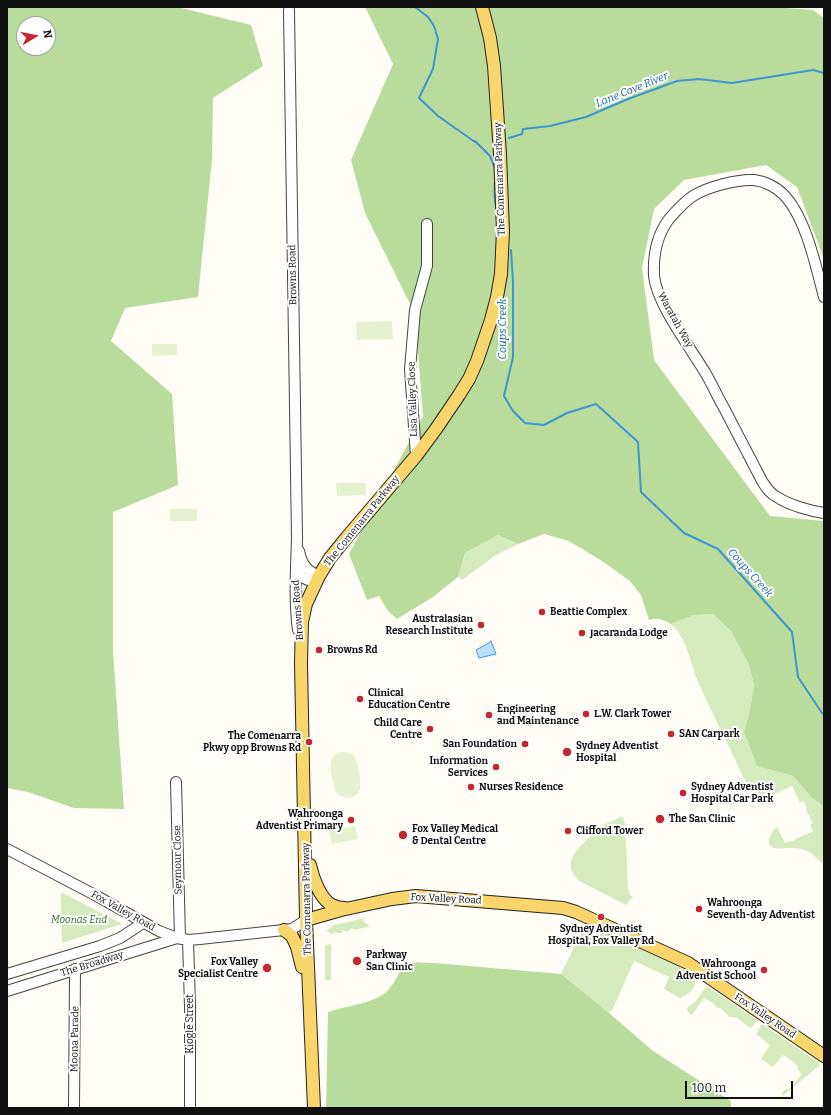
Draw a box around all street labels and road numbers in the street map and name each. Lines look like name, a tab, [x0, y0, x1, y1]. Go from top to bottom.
street label: The Comenarra Parkway	[492, 122, 508, 236]
street label: Browns Road	[286, 245, 300, 305]
street label: Waratah Way	[655, 290, 695, 350]
street label: Lisa Valley Close	[406, 361, 420, 437]
street label: The Comenarra Parkway	[322, 473, 402, 569]
street label: Browns Road	[290, 579, 306, 641]
street label: Seymour Close	[171, 825, 185, 895]
street label: The Comenarra Parkway	[300, 842, 314, 956]
street label: Fox Valley Road	[89, 888, 157, 934]
street label: Fox Valley Road	[410, 891, 482, 907]
street label: The Broadway	[59, 949, 125, 979]
street label: Fox Valley Road	[732, 991, 798, 1041]
street label: Kiogle Street	[184, 994, 196, 1054]
street label: Moona Parade	[68, 1006, 82, 1072]

